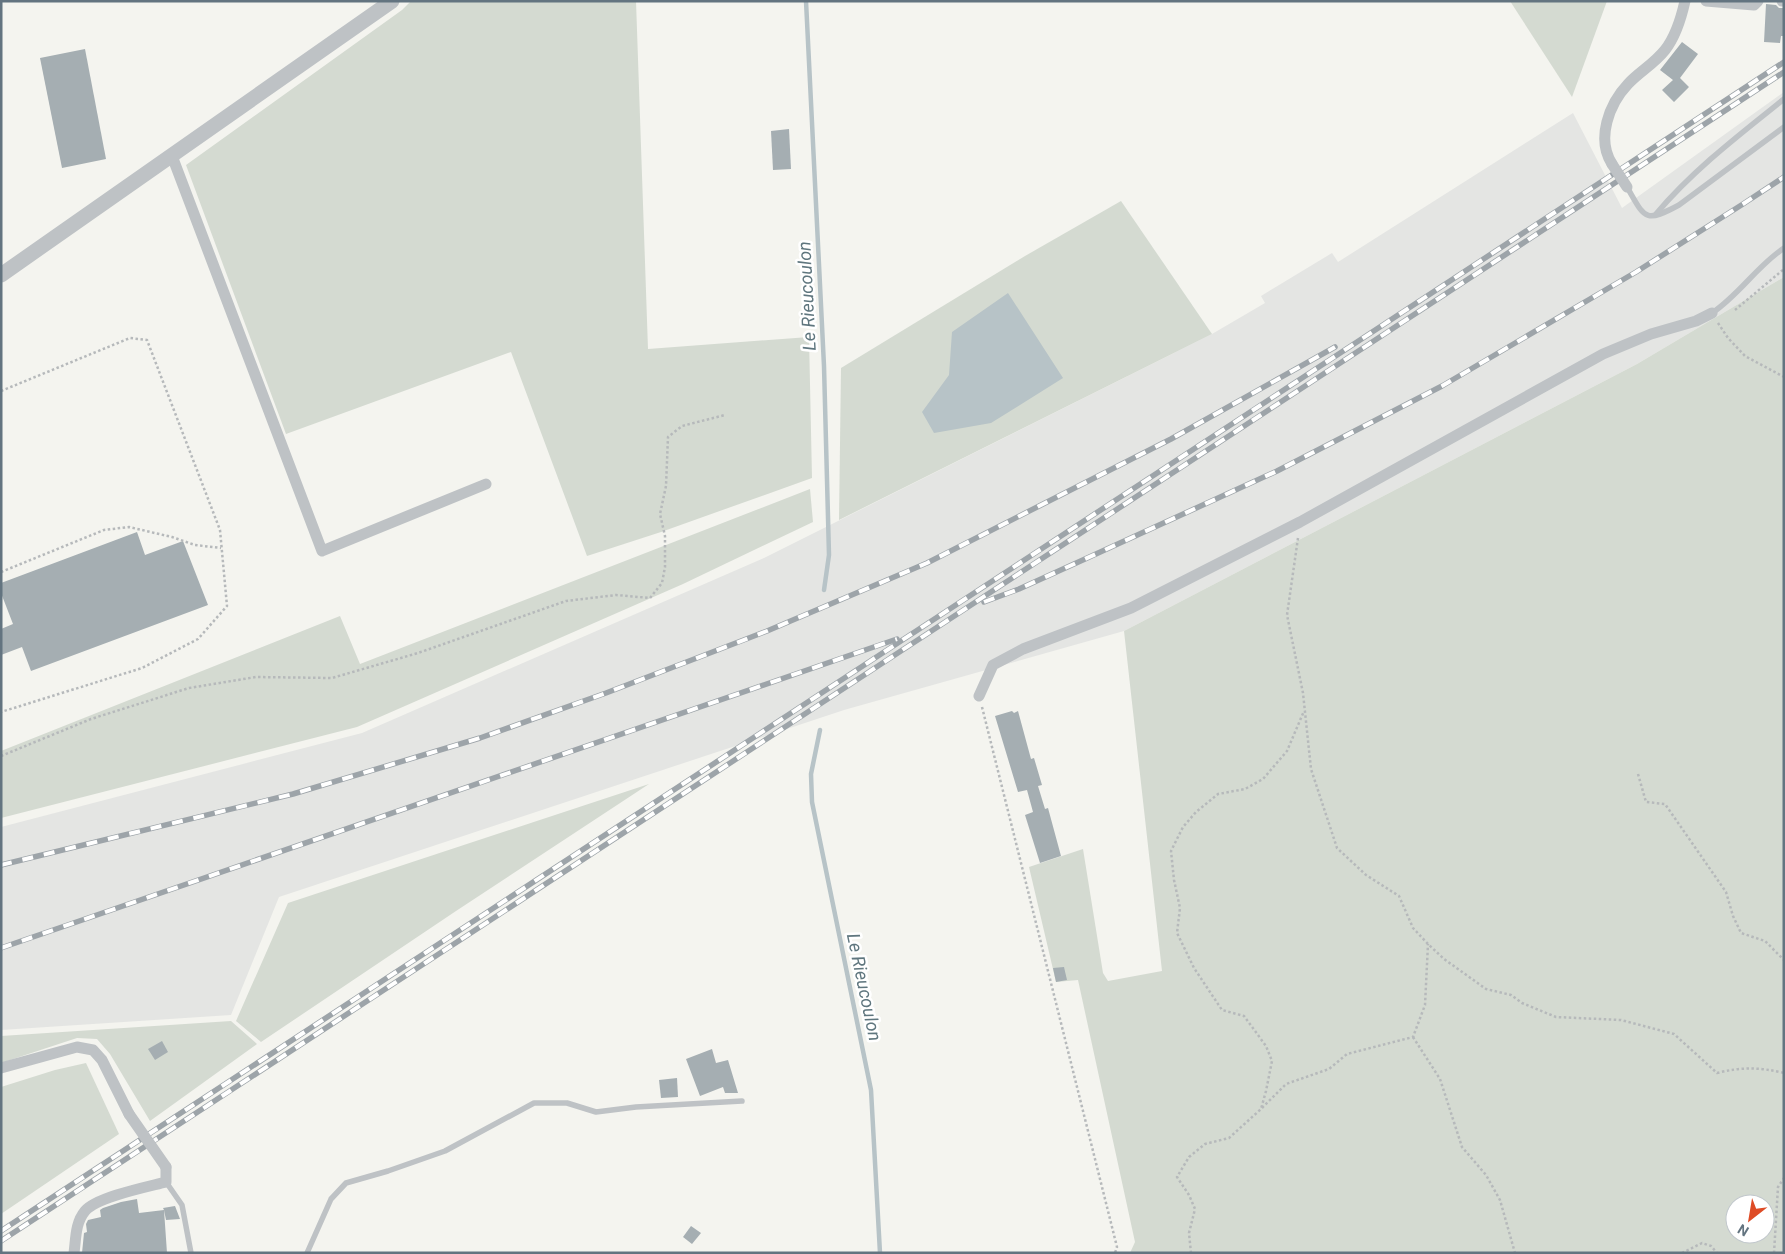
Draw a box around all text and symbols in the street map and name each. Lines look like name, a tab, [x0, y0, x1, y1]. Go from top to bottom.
water label: Le Rieucoulon	[793, 241, 820, 351]
water label: Le Rieucoulon	[843, 931, 886, 1043]
north arrow	[1725, 1194, 1775, 1244]
text: N	[1735, 1221, 1752, 1240]

